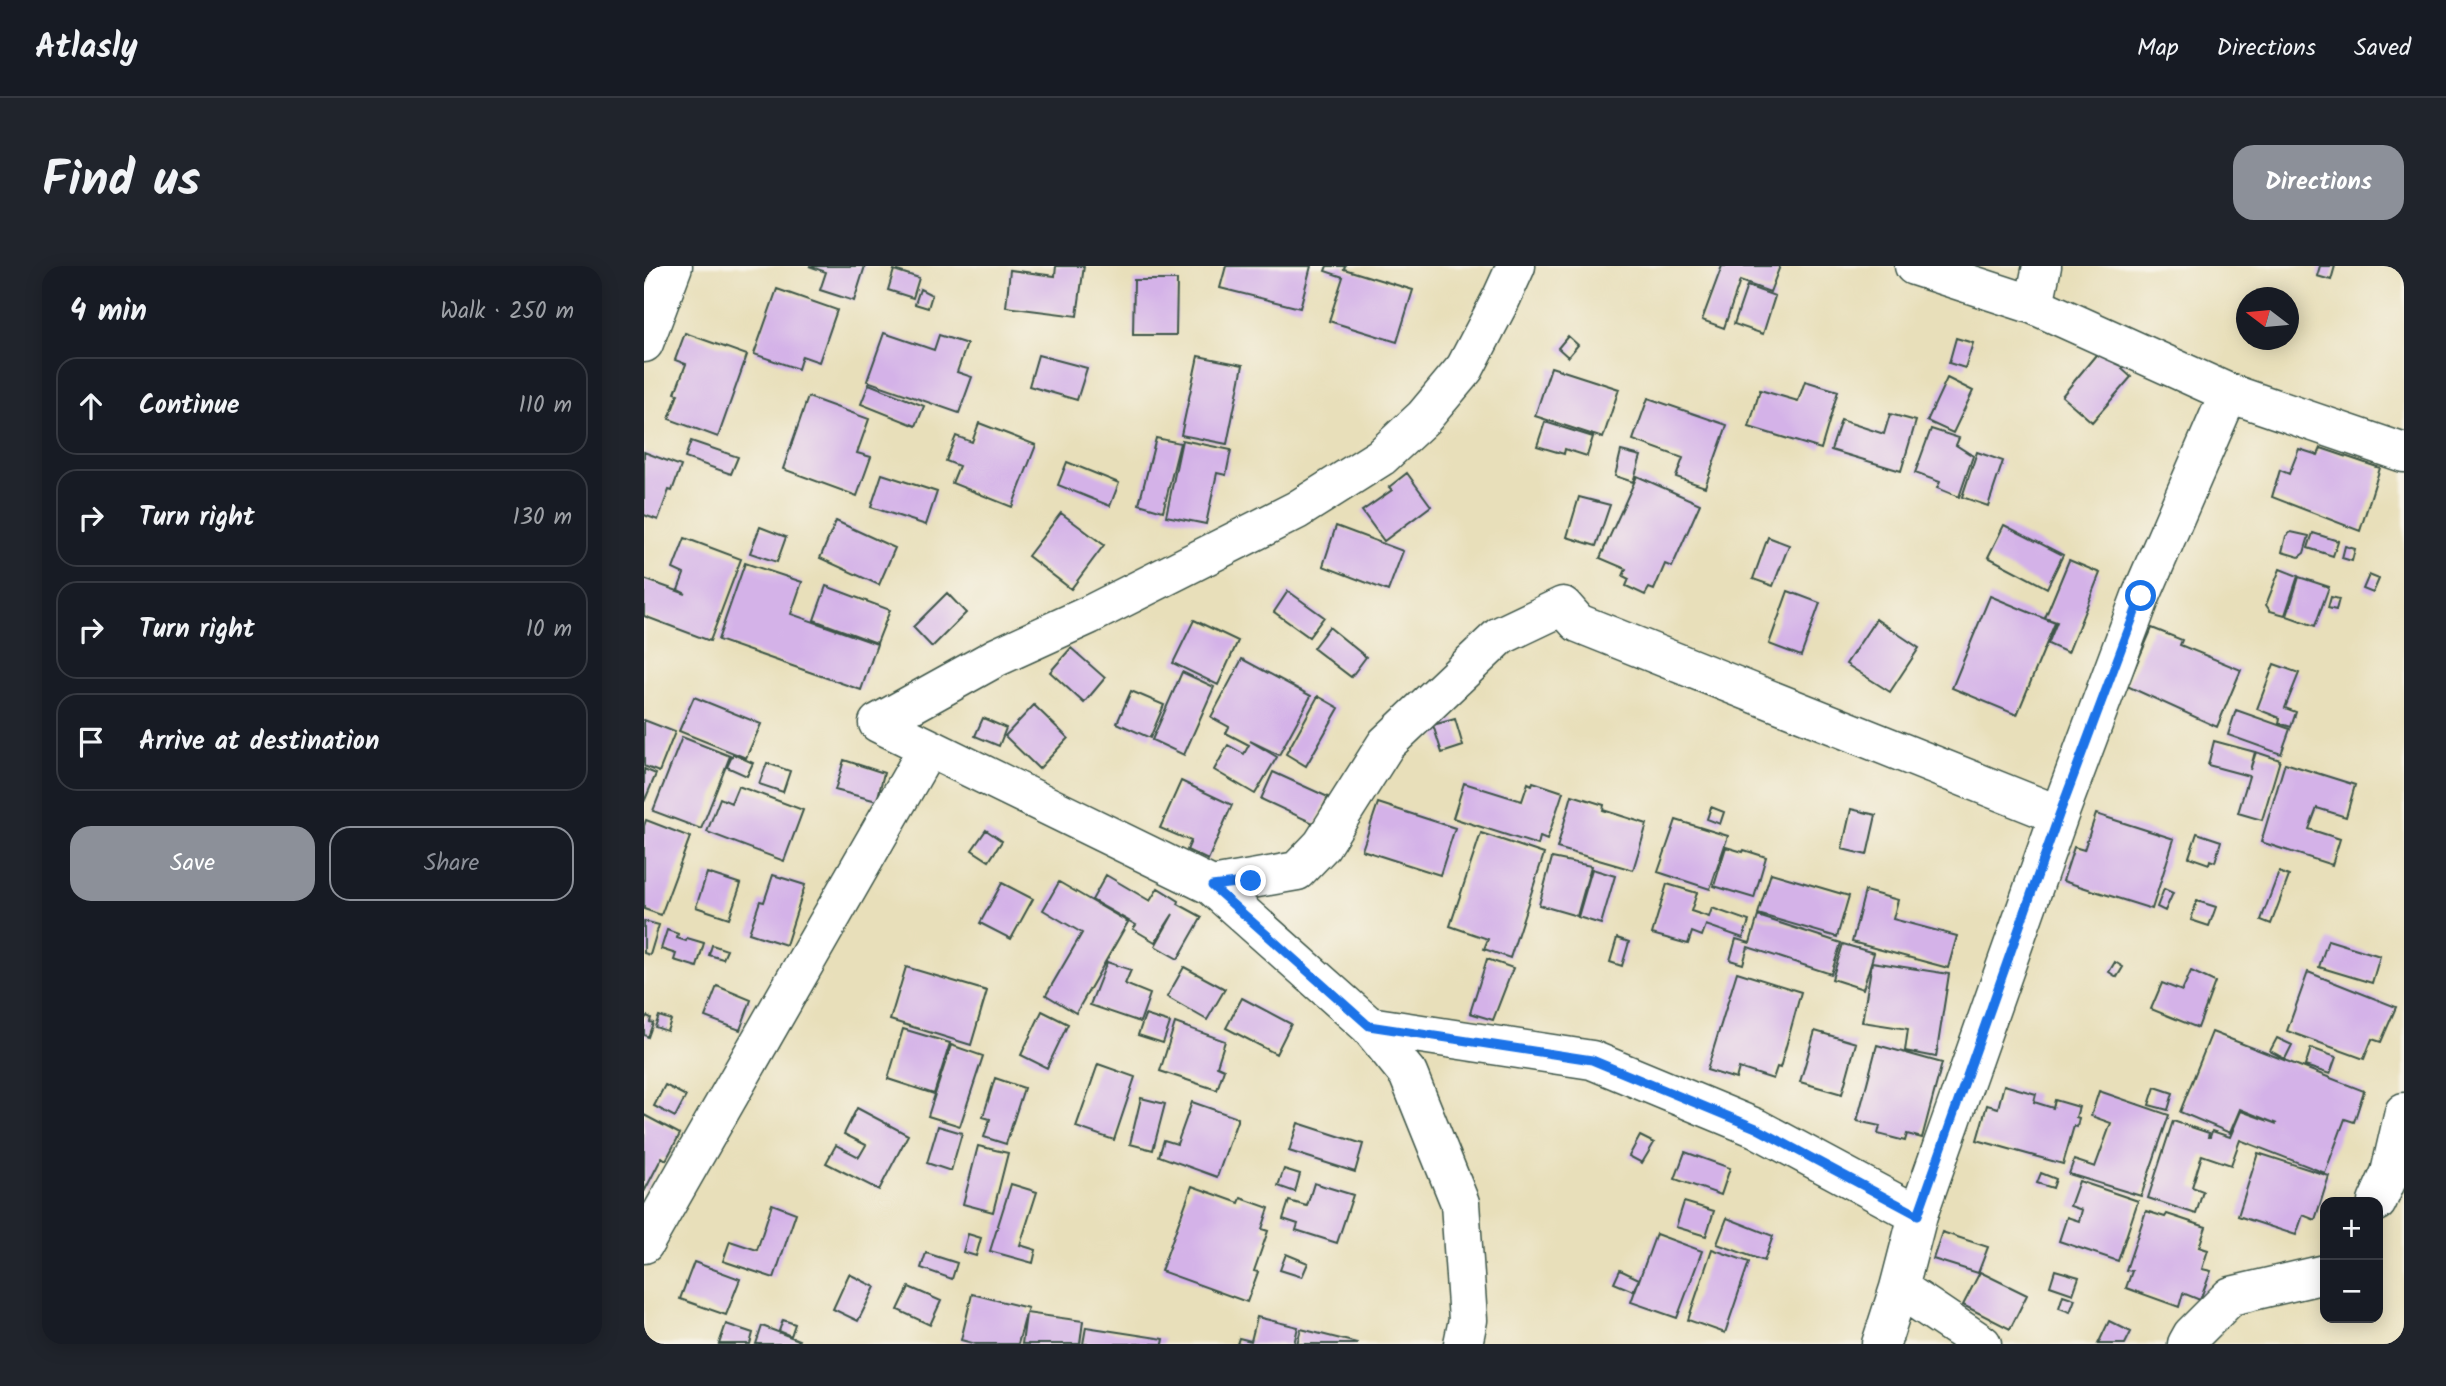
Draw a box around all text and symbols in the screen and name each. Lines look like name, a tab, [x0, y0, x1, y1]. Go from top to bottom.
text: Atlasly	[35, 22, 138, 75]
text: Map	[2137, 29, 2179, 68]
text: Directions	[2217, 29, 2316, 68]
text: Saved	[2354, 29, 2411, 68]
text: Find us	[42, 143, 200, 221]
button: Directions	[2233, 145, 2404, 220]
north arrow	[2236, 287, 2299, 350]
text: 4 min	[70, 288, 147, 336]
text: Walk · 250 m	[440, 294, 574, 330]
text: Continue	[139, 385, 240, 427]
icon: ahead	[72, 387, 110, 425]
text: 110 m	[519, 388, 572, 424]
text: Turn right	[139, 497, 255, 539]
icon: right	[72, 499, 110, 537]
text: 130 m	[513, 500, 572, 536]
route start	[2125, 580, 2156, 611]
text: Turn right	[139, 609, 255, 651]
icon: right	[72, 611, 110, 649]
text: 10 m	[526, 612, 572, 648]
text: Arrive at destination	[139, 721, 379, 763]
icon: arrive	[72, 723, 110, 761]
button: Save	[70, 826, 315, 901]
button: Share	[329, 826, 574, 901]
route end	[1235, 865, 1266, 896]
map controls	[2320, 1197, 2383, 1323]
button: +	[2320, 1197, 2383, 1260]
button: −	[2320, 1260, 2383, 1323]

